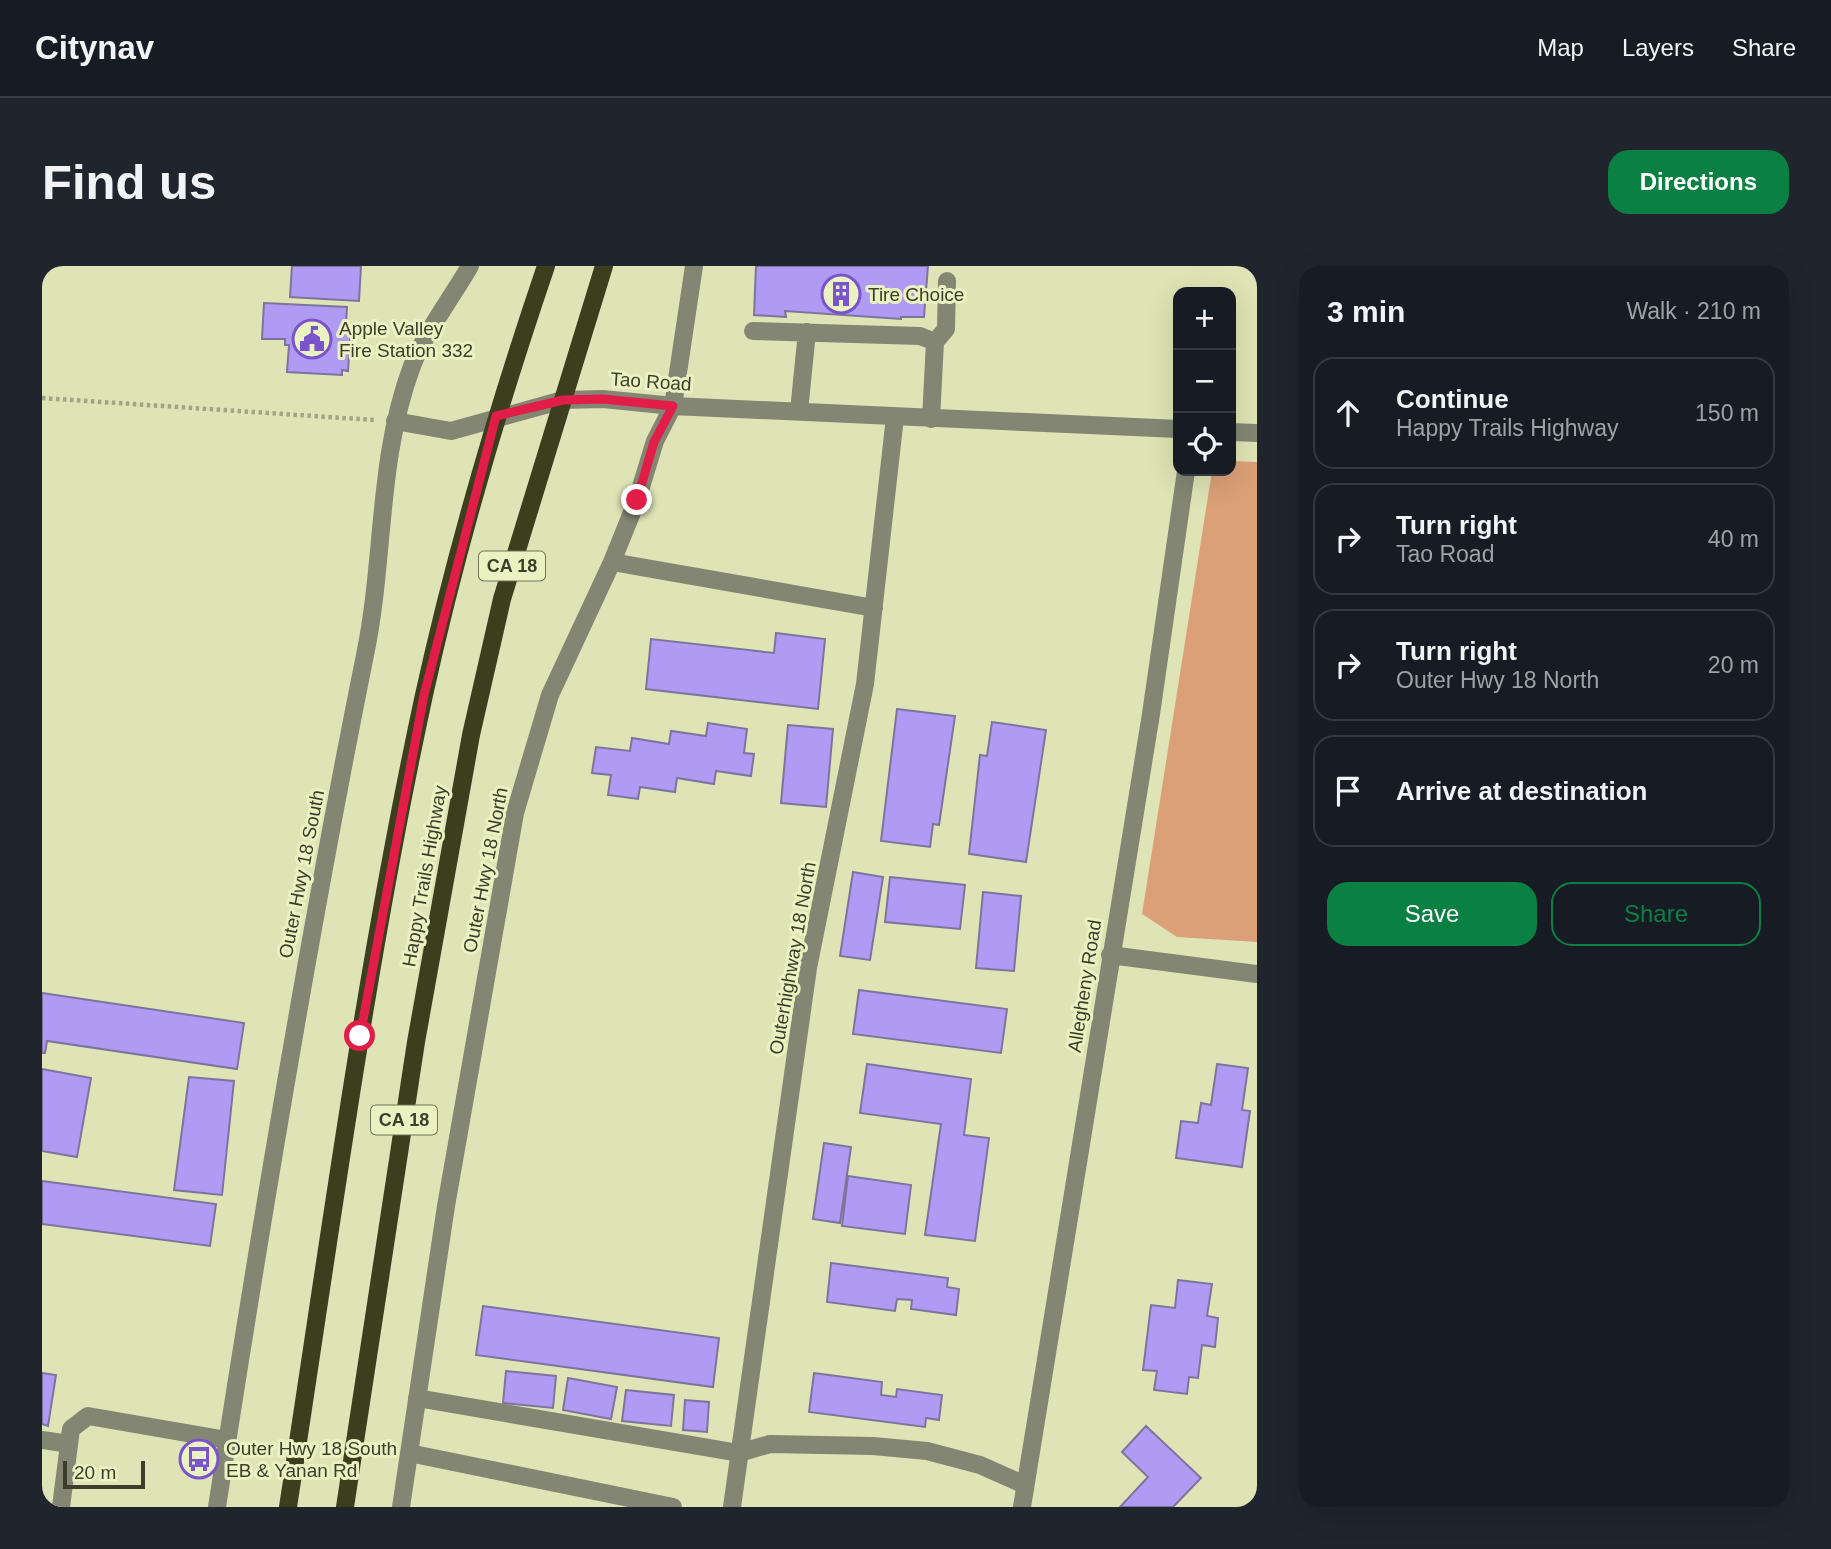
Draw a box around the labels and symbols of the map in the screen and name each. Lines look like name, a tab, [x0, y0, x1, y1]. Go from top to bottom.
building icon: Tire Choice	[820, 273, 862, 315]
place label: Tire Choice	[868, 284, 964, 305]
public building icon: Apple Valley Fire Station 332	[291, 318, 333, 360]
place label: Apple Valley Fire Station 332	[339, 318, 473, 361]
street label: Tao Road	[610, 368, 692, 395]
route end	[621, 484, 652, 515]
road number: CA 18	[479, 552, 545, 580]
street label: Happy Trails Highway	[398, 783, 451, 968]
street label: Outer Hwy 18 North	[459, 786, 512, 955]
street label: Outer Hwy 18 South	[275, 788, 328, 960]
street label: Outerhighway 18 North	[765, 860, 820, 1056]
street label: Allegheny Road	[1064, 918, 1105, 1054]
route start	[344, 1020, 375, 1051]
road number: CA 18	[371, 1106, 437, 1134]
bus stop icon: Outer Hwy 18 South EB & Yanan Rd	[178, 1438, 220, 1480]
place label: Outer Hwy 18 South EB & Yanan Rd	[226, 1438, 397, 1481]
scale bar	[63, 1458, 145, 1490]

